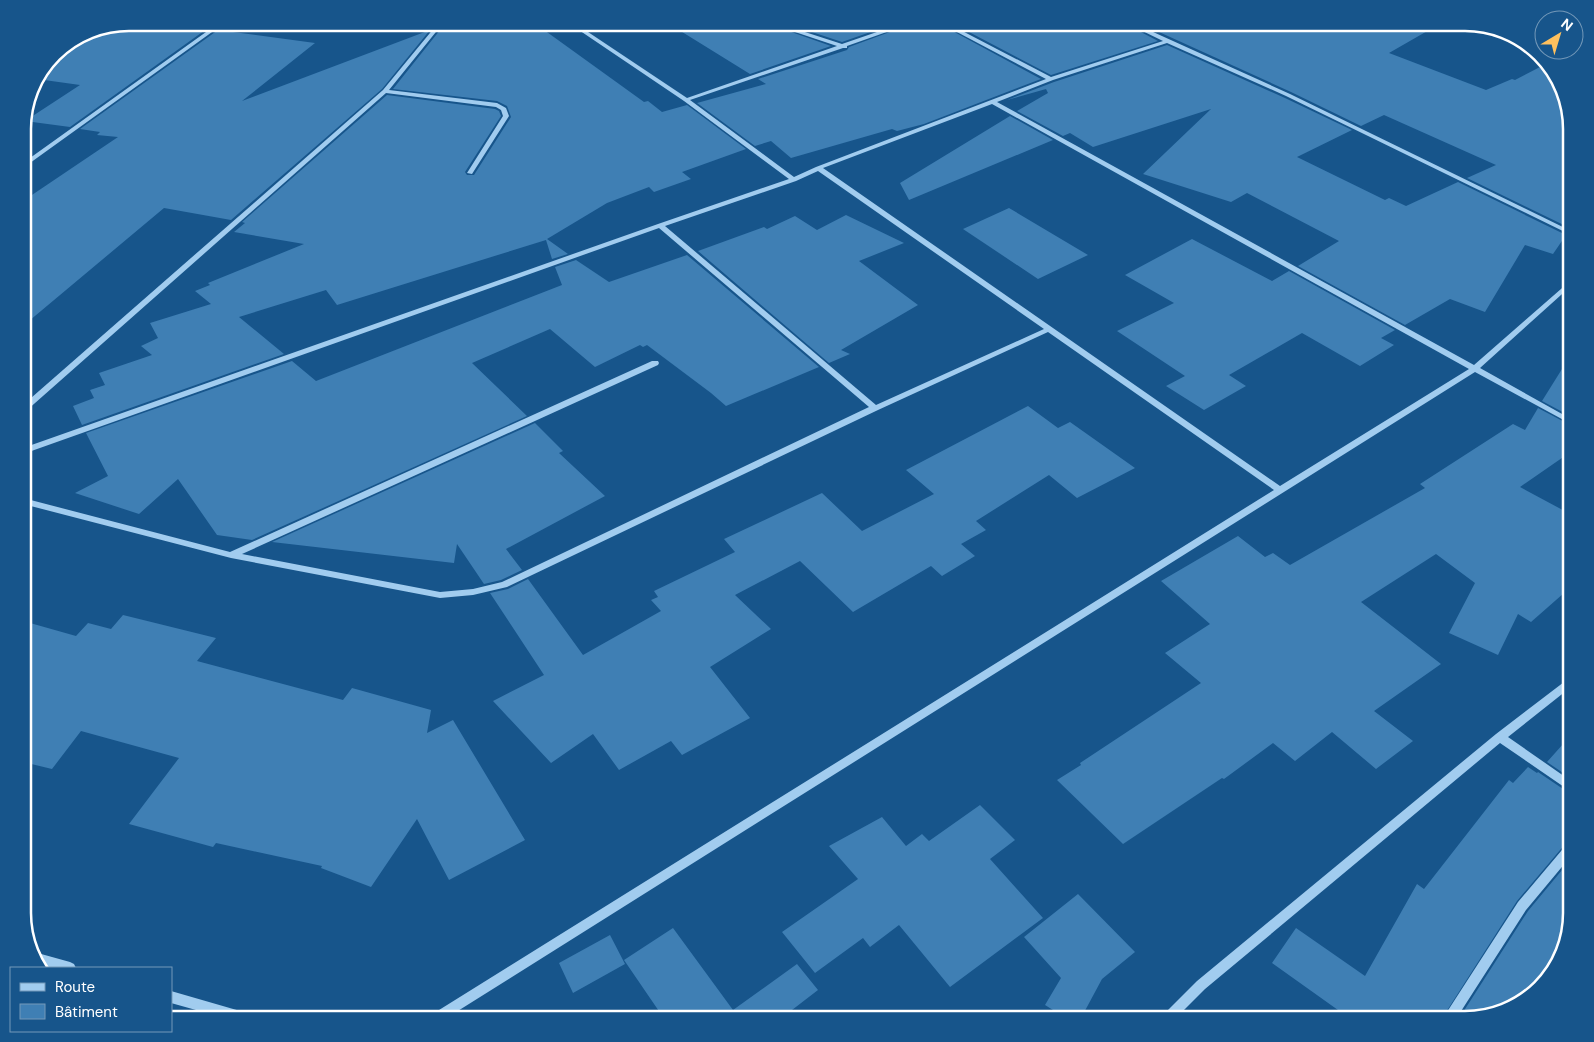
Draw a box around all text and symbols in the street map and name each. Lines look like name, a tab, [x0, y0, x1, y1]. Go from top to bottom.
north arrow	[1534, 10, 1584, 60]
text: N	[1557, 15, 1577, 35]
legend	[10, 967, 172, 1032]
text: Route	[55, 977, 95, 997]
text: Bâtiment	[55, 1002, 118, 1022]

